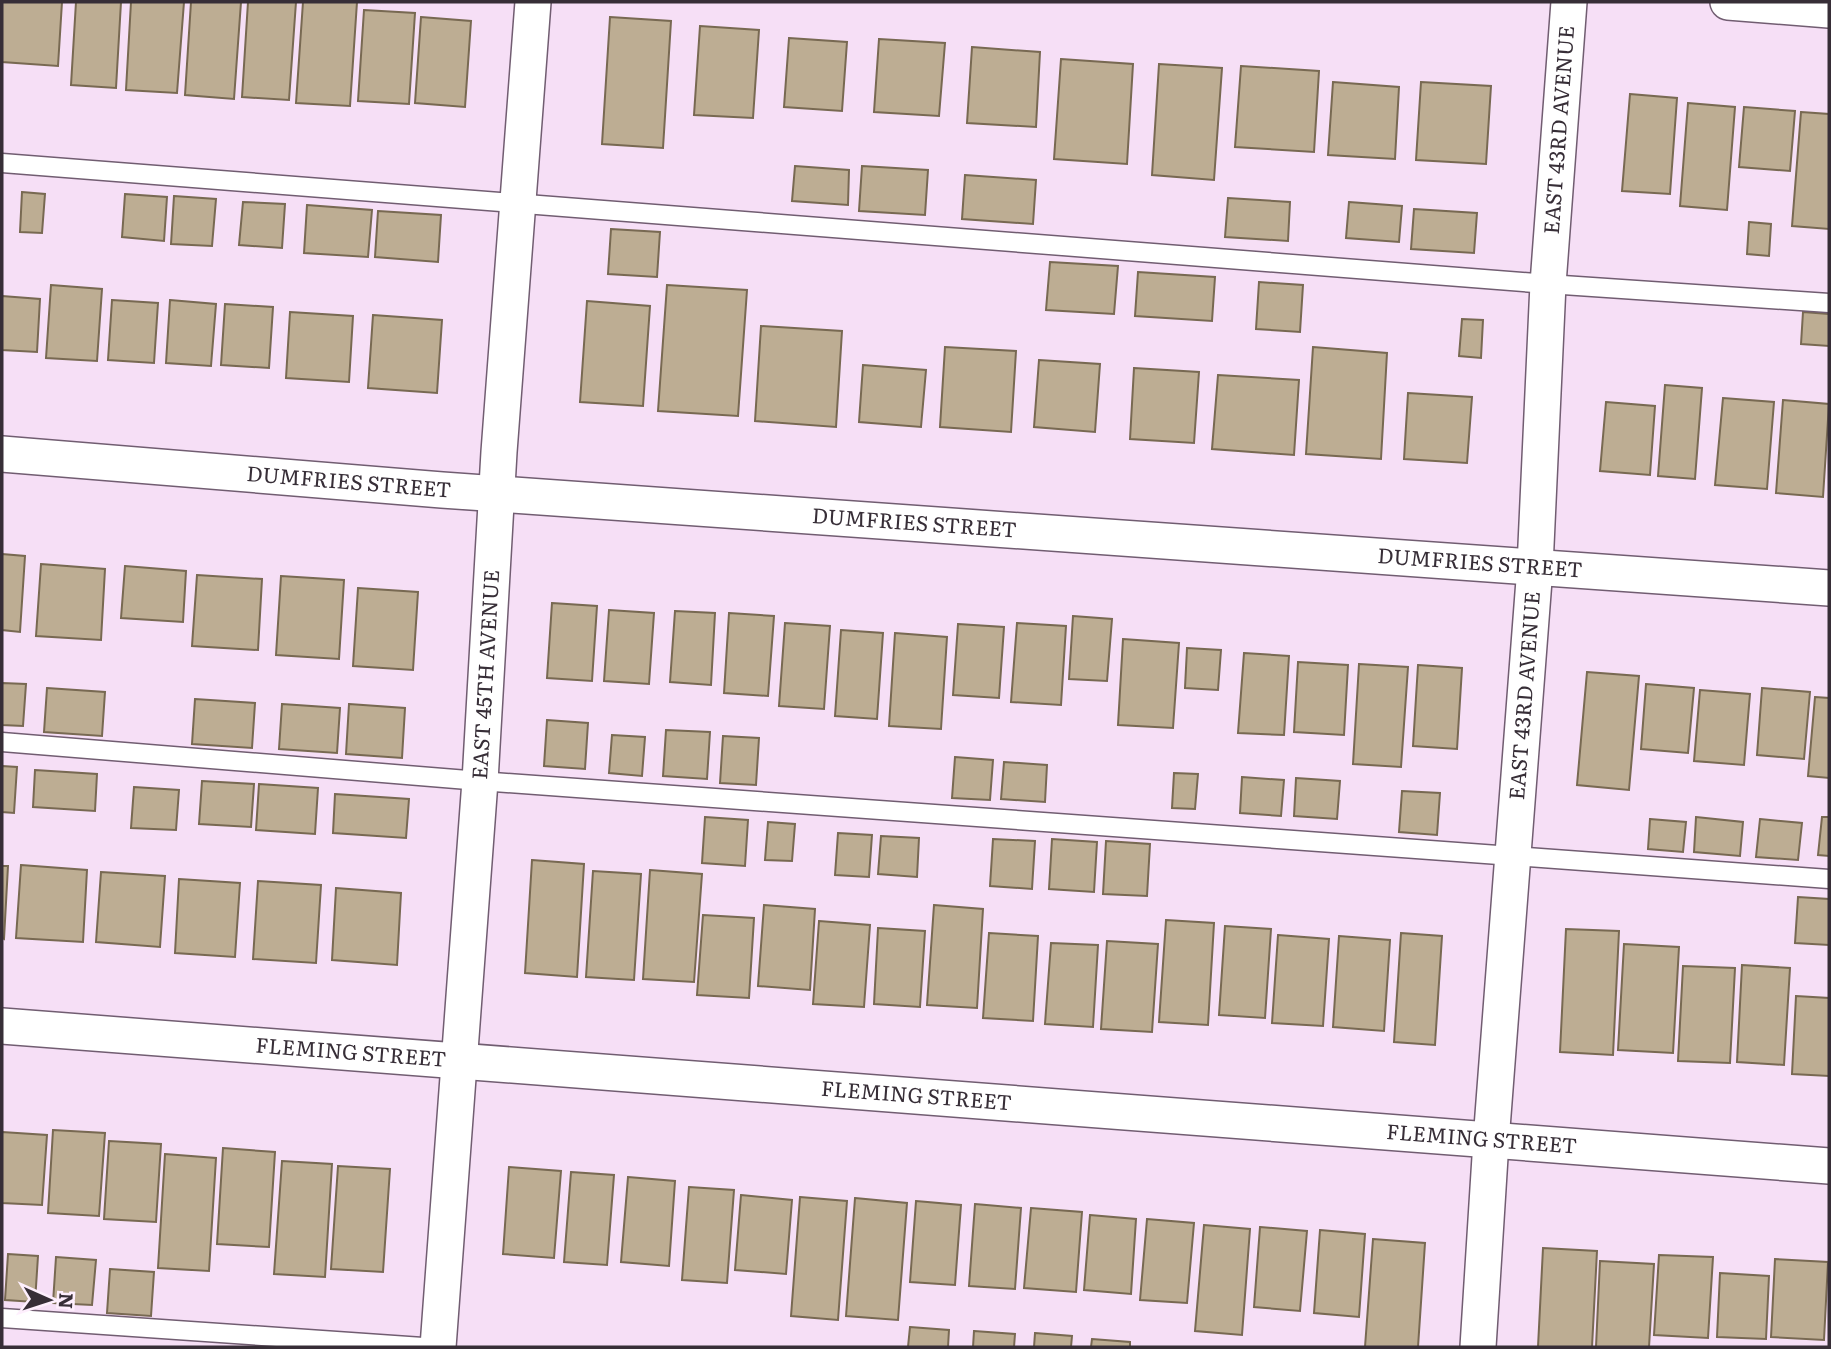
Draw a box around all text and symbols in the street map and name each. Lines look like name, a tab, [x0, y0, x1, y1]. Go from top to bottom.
street label: EAST 43RD AVENUE	[1534, 24, 1580, 235]
street label: DUMFRIES STREET	[245, 456, 452, 504]
street label: DUMFRIES STREET	[811, 498, 1018, 544]
street label: DUMFRIES STREET	[1377, 538, 1584, 584]
street label: EAST 45TH AVENUE	[462, 569, 505, 780]
street label: EAST 43RD AVENUE	[1499, 590, 1546, 801]
street label: FLEMING STREET	[255, 1027, 448, 1073]
street label: FLEMING STREET	[820, 1071, 1013, 1116]
street label: FLEMING STREET	[1385, 1114, 1578, 1160]
north arrow	[14, 1265, 84, 1335]
text: N	[53, 1292, 81, 1310]

